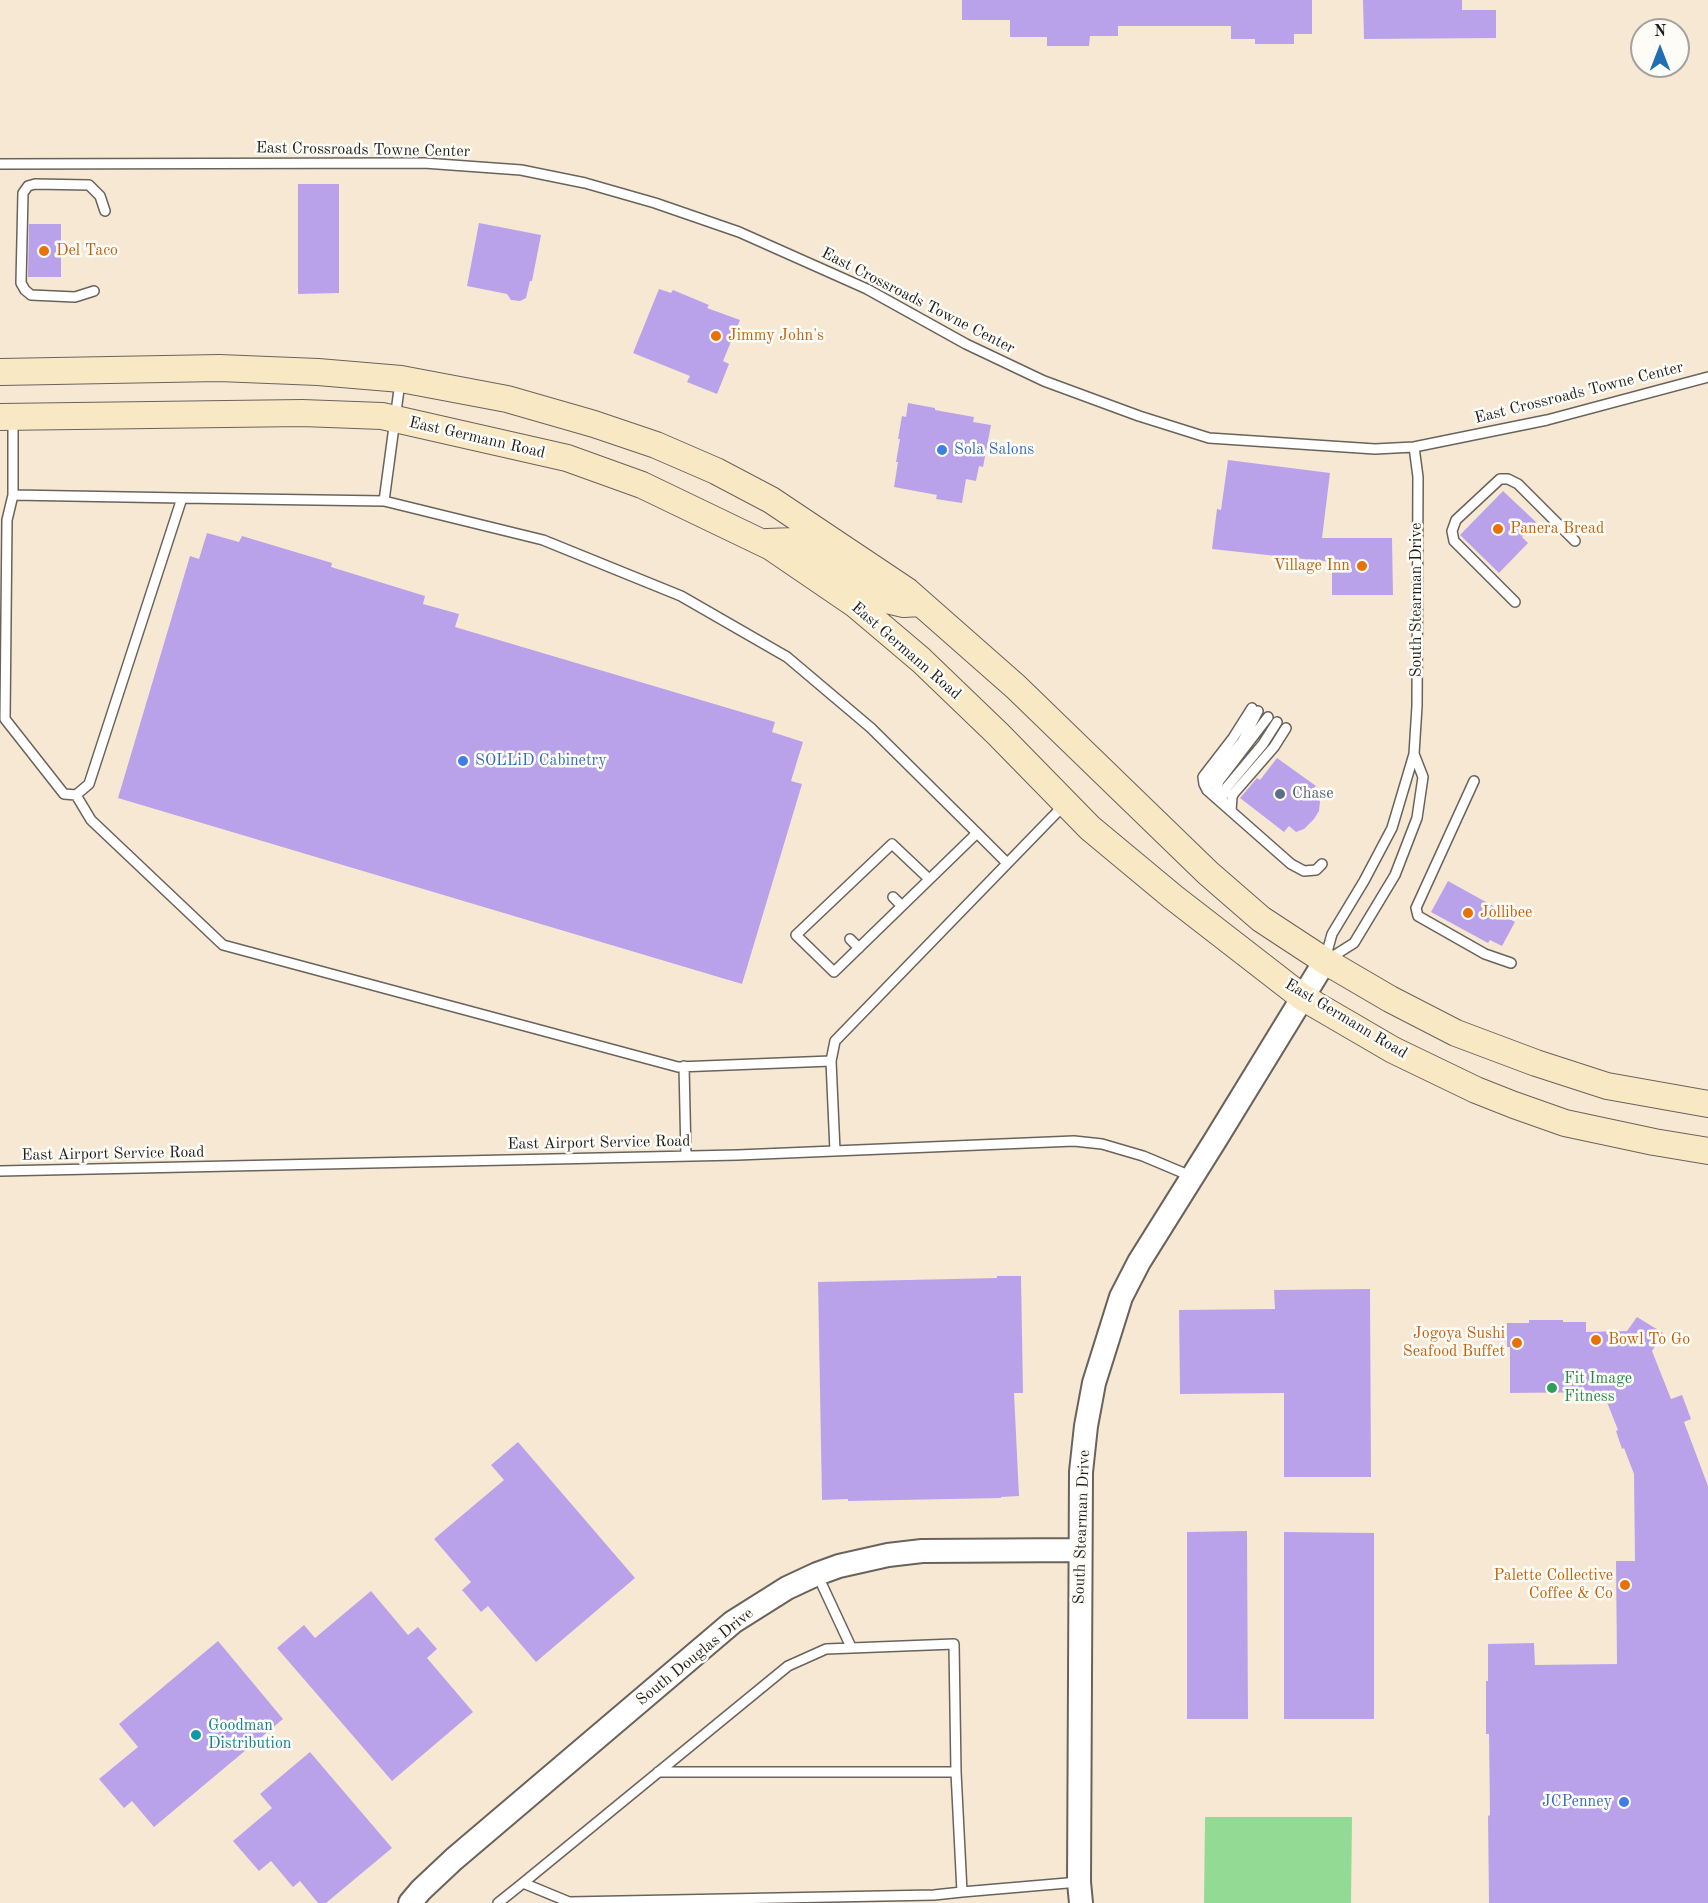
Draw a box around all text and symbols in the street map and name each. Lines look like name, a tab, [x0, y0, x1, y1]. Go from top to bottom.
north arrow	[1630, 18, 1690, 78]
text: N	[1654, 24, 1666, 40]
street label: East Crossroads Towne Center	[256, 139, 470, 161]
place label: Del Taco	[56, 241, 118, 261]
marker: Del Taco	[37, 244, 51, 258]
street label: East Crossroads Towne Center	[818, 244, 1018, 358]
place label: Jimmy John's	[728, 326, 824, 346]
marker: Jimmy John's	[709, 329, 723, 343]
street label: East Crossroads Towne Center	[1473, 358, 1685, 428]
street label: East Germann Road	[407, 413, 547, 463]
place label: Sola Salons	[954, 440, 1034, 460]
marker: Sola Salons	[935, 443, 949, 457]
place label: Panera Bread	[1510, 519, 1604, 539]
marker: Panera Bread	[1491, 522, 1505, 536]
street label: South Stearman Drive	[1407, 523, 1427, 677]
place label: Village Inn	[1273, 556, 1350, 576]
marker: Village Inn	[1355, 559, 1369, 573]
street label: East Germann Road	[847, 598, 965, 704]
place label: SOLLiD Cabinetry	[475, 751, 607, 771]
marker: SOLLiD Cabinetry	[456, 754, 470, 768]
place label: Chase	[1292, 784, 1334, 804]
marker: Chase	[1273, 787, 1287, 801]
place label: Jollibee	[1480, 903, 1532, 923]
marker: Jollibee	[1461, 906, 1475, 920]
street label: East Germann Road	[1281, 975, 1411, 1063]
street label: East Airport Service Road	[507, 1132, 691, 1154]
street label: East Airport Service Road	[21, 1143, 205, 1165]
place label: Jogoya Sushi Seafood Buffet	[1403, 1324, 1505, 1362]
place label: Bowl To Go	[1608, 1330, 1690, 1350]
marker: Bowl To Go	[1589, 1333, 1603, 1347]
marker: Jogoya Sushi Seafood Buffet	[1510, 1336, 1524, 1350]
place label: Fit Image Fitness	[1564, 1369, 1632, 1407]
marker: Fit Image Fitness	[1545, 1381, 1559, 1395]
street label: South Stearman Drive	[1070, 1449, 1094, 1605]
place label: Palette Collective Coffee & Co	[1494, 1566, 1613, 1604]
marker: Palette Collective Coffee & Co	[1618, 1578, 1632, 1592]
street label: South Douglas Drive	[633, 1604, 757, 1710]
place label: Goodman Distribution	[208, 1716, 291, 1754]
marker: Goodman Distribution	[189, 1728, 203, 1742]
place label: JCPenney	[1542, 1792, 1612, 1812]
marker: JCPenney	[1617, 1795, 1631, 1809]

